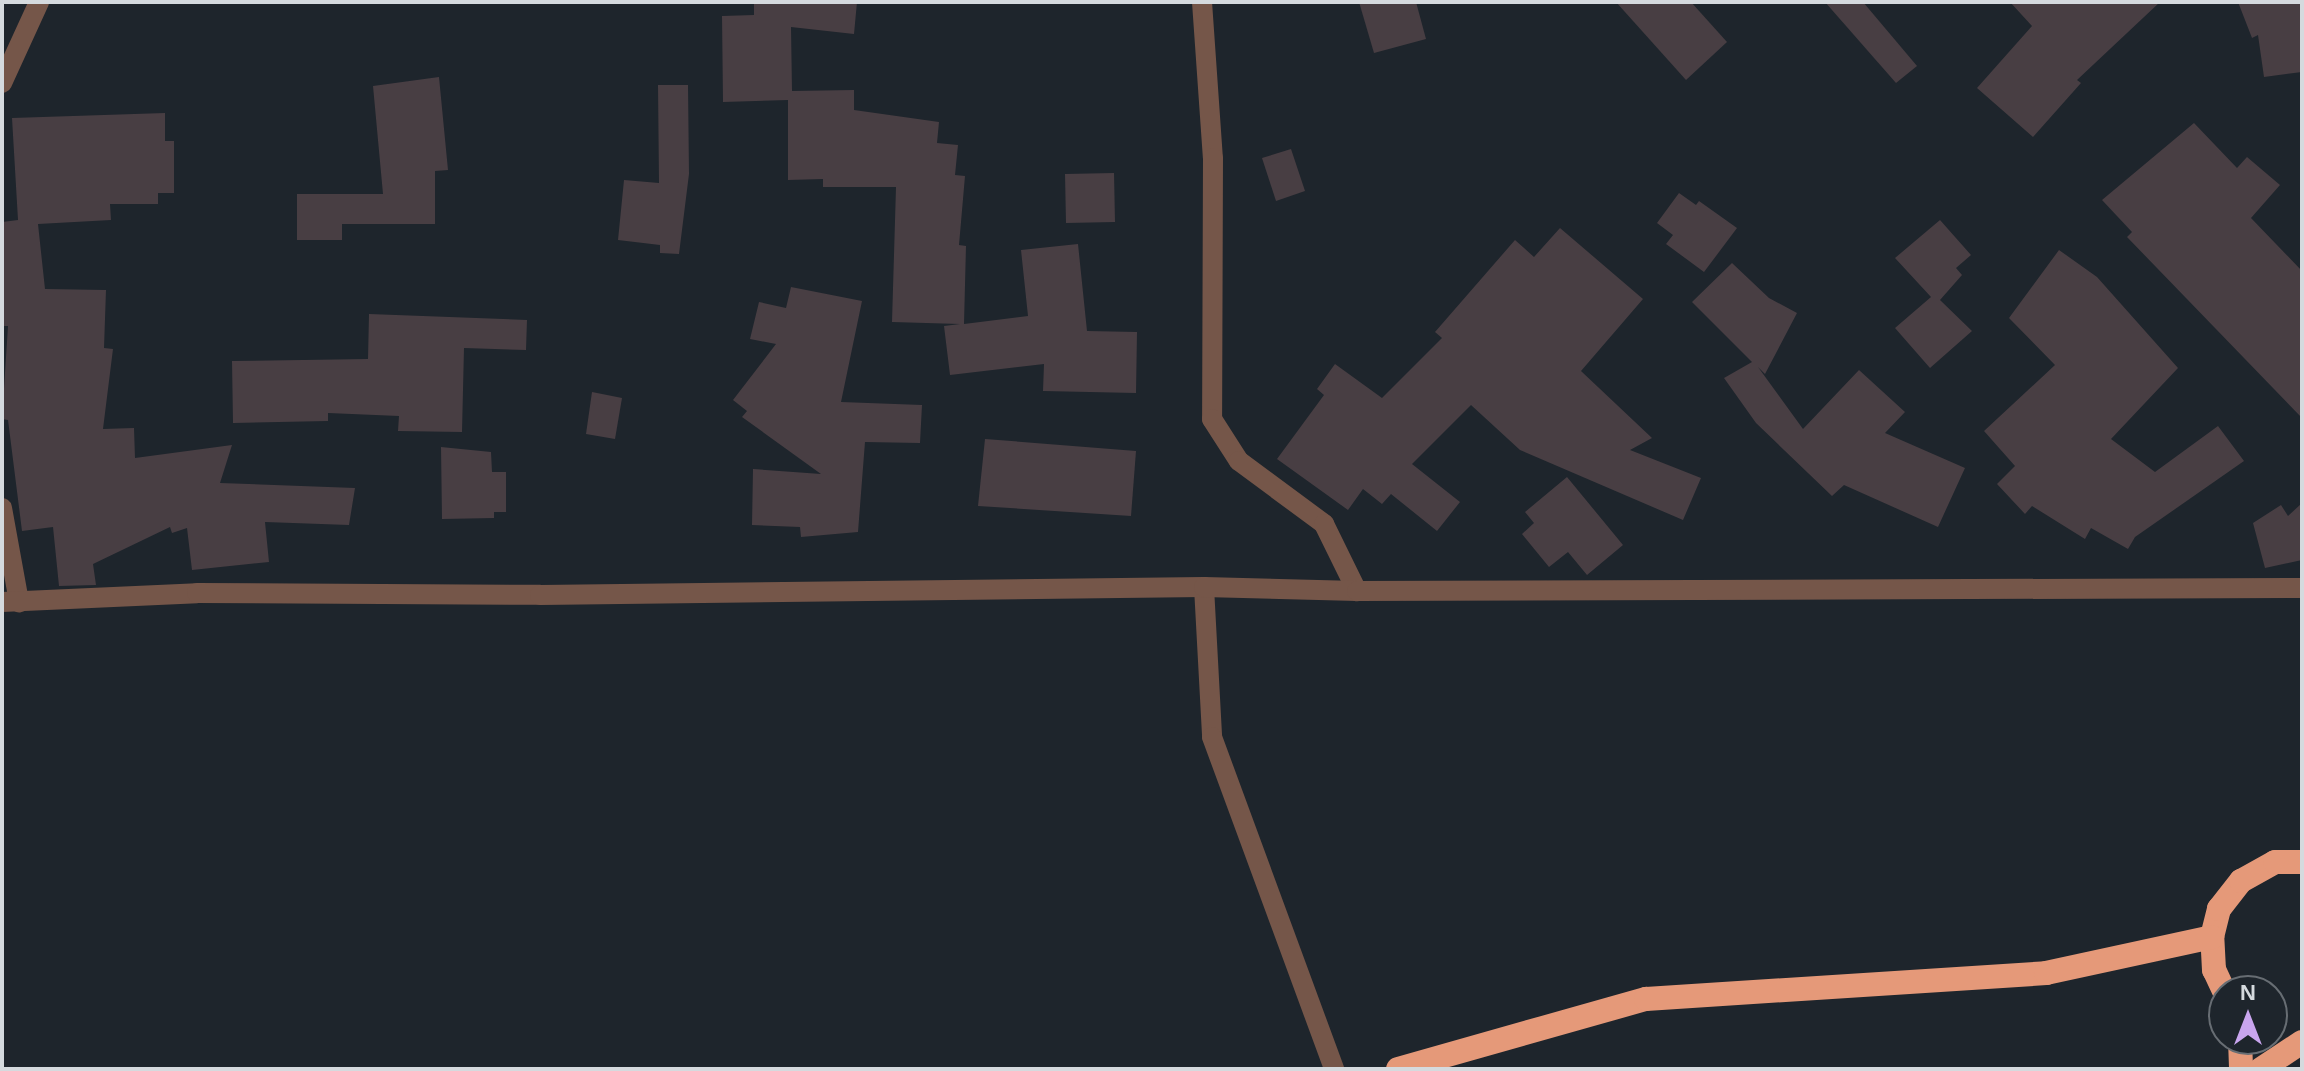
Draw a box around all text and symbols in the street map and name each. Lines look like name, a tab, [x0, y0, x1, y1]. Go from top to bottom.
north arrow	[2208, 975, 2288, 1055]
text: N	[2240, 980, 2256, 1005]

